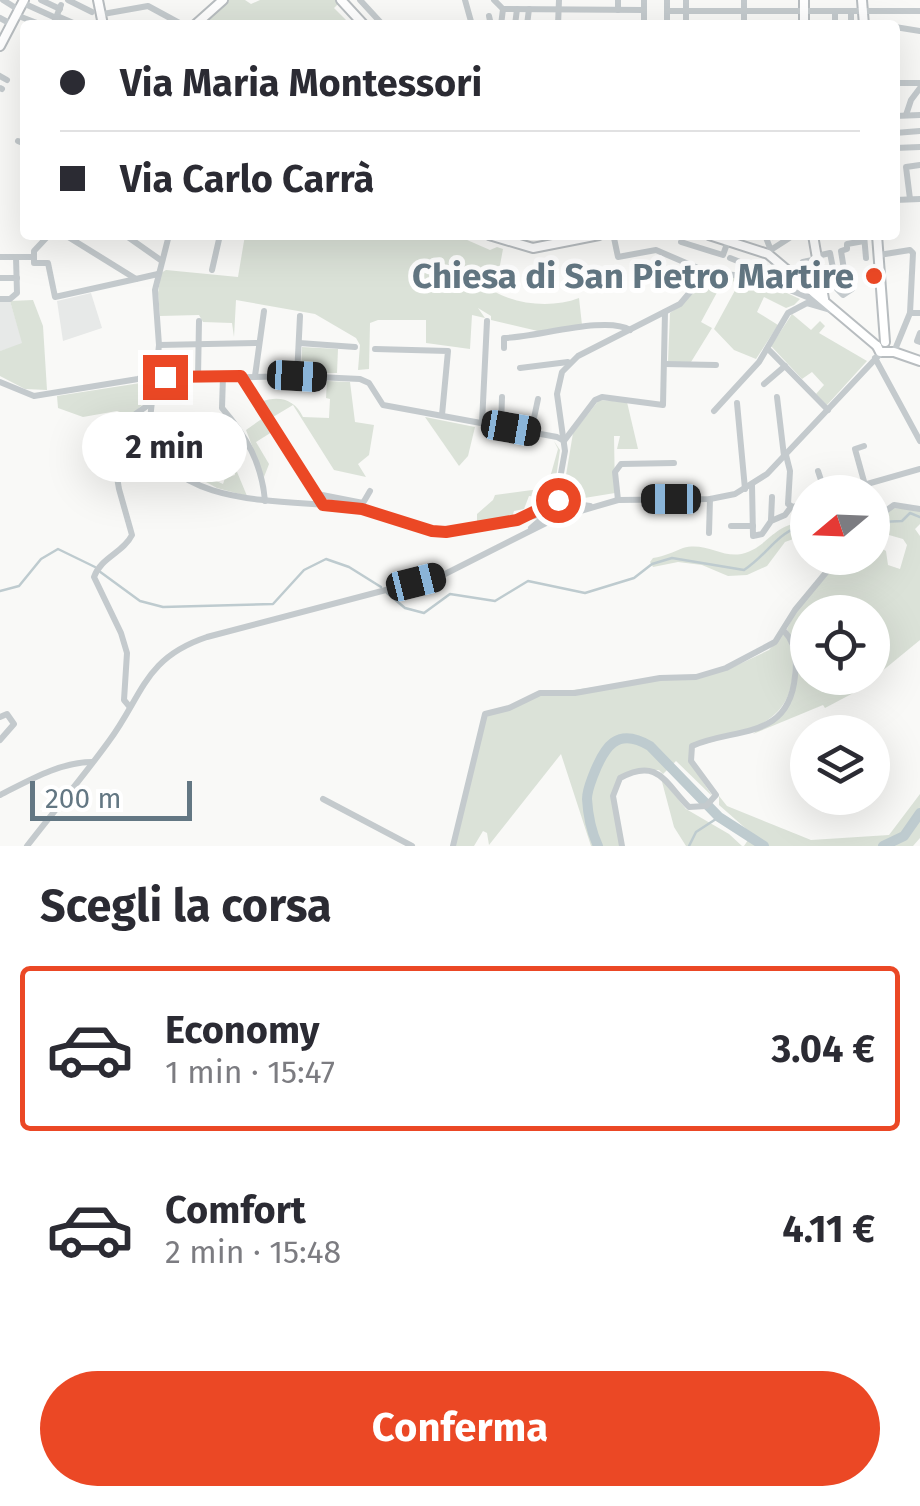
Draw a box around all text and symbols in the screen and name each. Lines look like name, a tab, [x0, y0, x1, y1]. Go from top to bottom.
text: Via Maria Montessori	[120, 60, 482, 106]
text: Via Carlo Carrà	[120, 156, 374, 202]
place label: Chiesa di San Pietro Martire	[412, 255, 854, 297]
marker: Chiesa di San Pietro Martire	[863, 265, 885, 287]
route end	[143, 355, 188, 400]
car	[266, 359, 328, 393]
car	[479, 408, 543, 448]
callout: 2 min	[82, 412, 248, 482]
text: 2 min	[125, 428, 204, 466]
north arrow	[790, 475, 890, 575]
map controls	[790, 475, 890, 815]
route start	[536, 478, 581, 523]
car	[641, 484, 701, 514]
car	[383, 560, 449, 604]
button: locate	[790, 595, 890, 695]
button: layers	[790, 715, 890, 815]
scale bar	[30, 776, 192, 820]
text: 200 m	[45, 782, 122, 815]
text: Scegli la corsa	[40, 879, 332, 933]
icon: car	[45, 1004, 135, 1094]
text: Economy	[165, 1007, 320, 1053]
text: 3.04 €	[771, 1026, 875, 1072]
text: 1 min · 15:47	[165, 1053, 335, 1091]
icon: car	[45, 1184, 135, 1274]
text: Comfort	[165, 1187, 306, 1233]
text: 4.11 €	[782, 1206, 875, 1252]
text: 2 min · 15:48	[165, 1233, 341, 1271]
button: Conferma	[40, 1371, 880, 1486]

